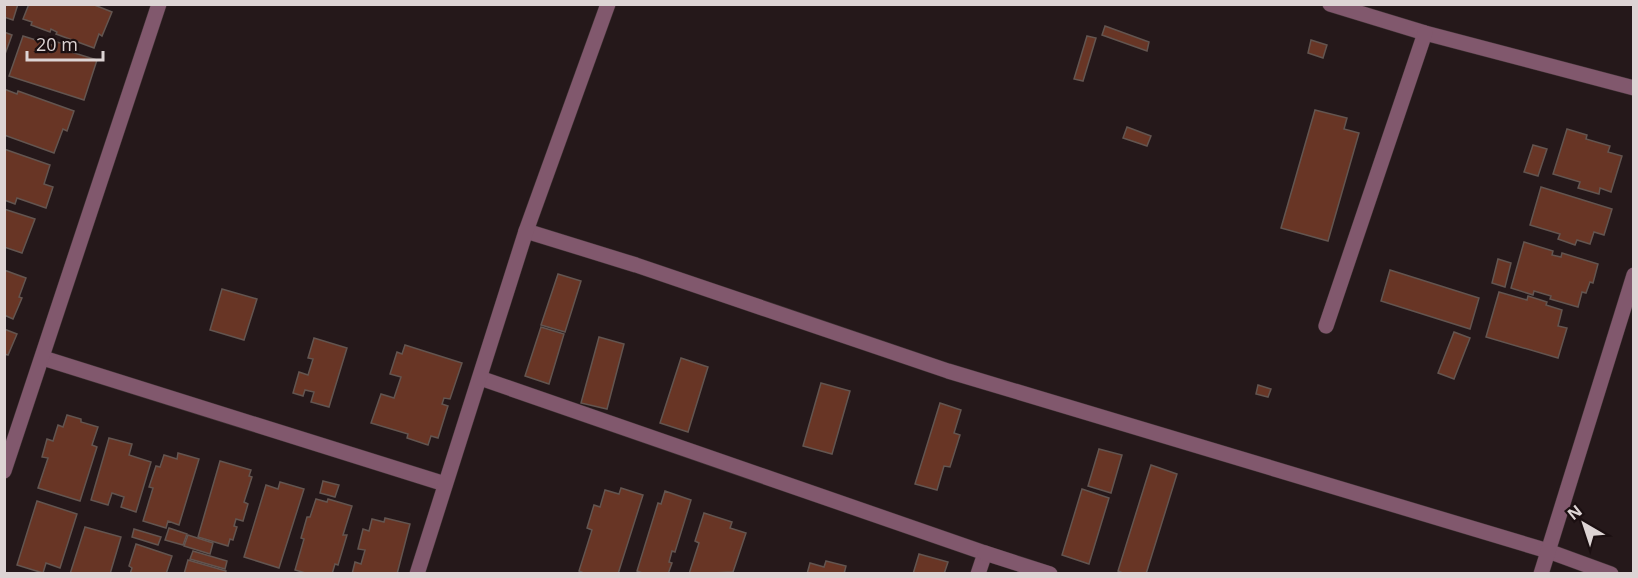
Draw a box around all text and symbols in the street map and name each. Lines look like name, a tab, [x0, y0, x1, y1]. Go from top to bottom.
scale bar	[27, 24, 104, 62]
text: 20 m	[36, 32, 78, 56]
north arrow	[1554, 494, 1614, 554]
text: N	[1563, 500, 1587, 525]

